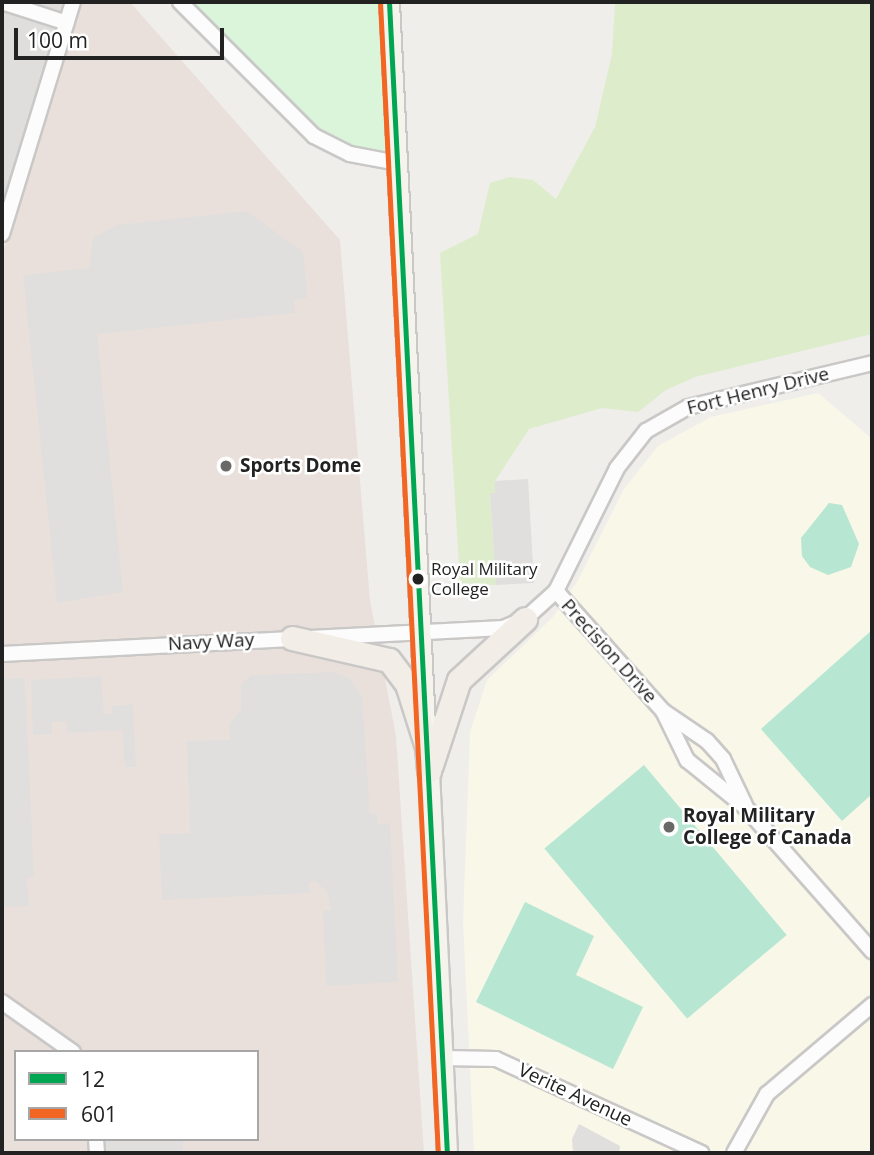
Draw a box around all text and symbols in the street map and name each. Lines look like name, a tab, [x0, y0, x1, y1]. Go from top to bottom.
scale bar	[18, 14, 228, 58]
text: 100 m	[27, 26, 88, 54]
street label: Fort Henry Drive	[685, 362, 831, 420]
place label: Sports Dome	[240, 455, 361, 477]
marker: Sports Dome	[218, 458, 234, 474]
place label: Royal Military College	[431, 559, 538, 599]
marker: Royal Military College	[411, 572, 425, 586]
street label: Precision Drive	[556, 594, 662, 708]
street label: Navy Way	[167, 628, 255, 656]
place label: Royal Military College of Canada	[683, 805, 852, 849]
marker: Royal Military College of Canada	[661, 819, 677, 835]
legend	[14, 1050, 259, 1141]
street label: Verite Avenue	[514, 1059, 636, 1131]
text: 12	[81, 1065, 105, 1093]
text: 601	[81, 1100, 117, 1128]

